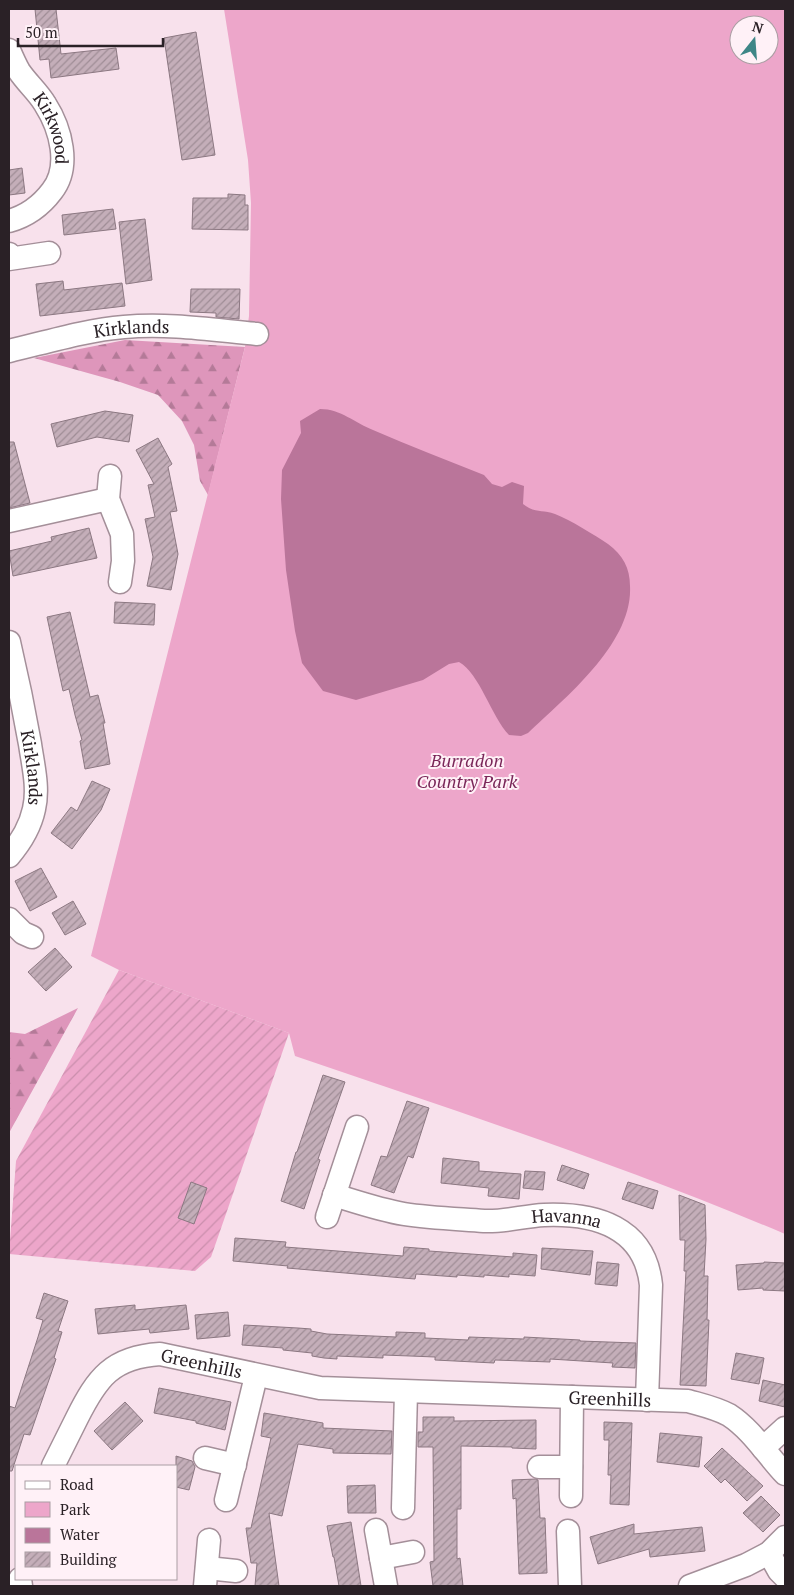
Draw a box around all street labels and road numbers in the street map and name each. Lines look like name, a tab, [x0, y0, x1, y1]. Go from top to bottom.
street label: Kirkwood	[28, 87, 74, 165]
street label: Kirklands	[92, 314, 170, 343]
street label: Kirklands	[16, 728, 48, 807]
street label: Havanna	[530, 1203, 605, 1233]
street label: Greenhills	[159, 1343, 245, 1383]
street label: Greenhills	[568, 1385, 652, 1412]

